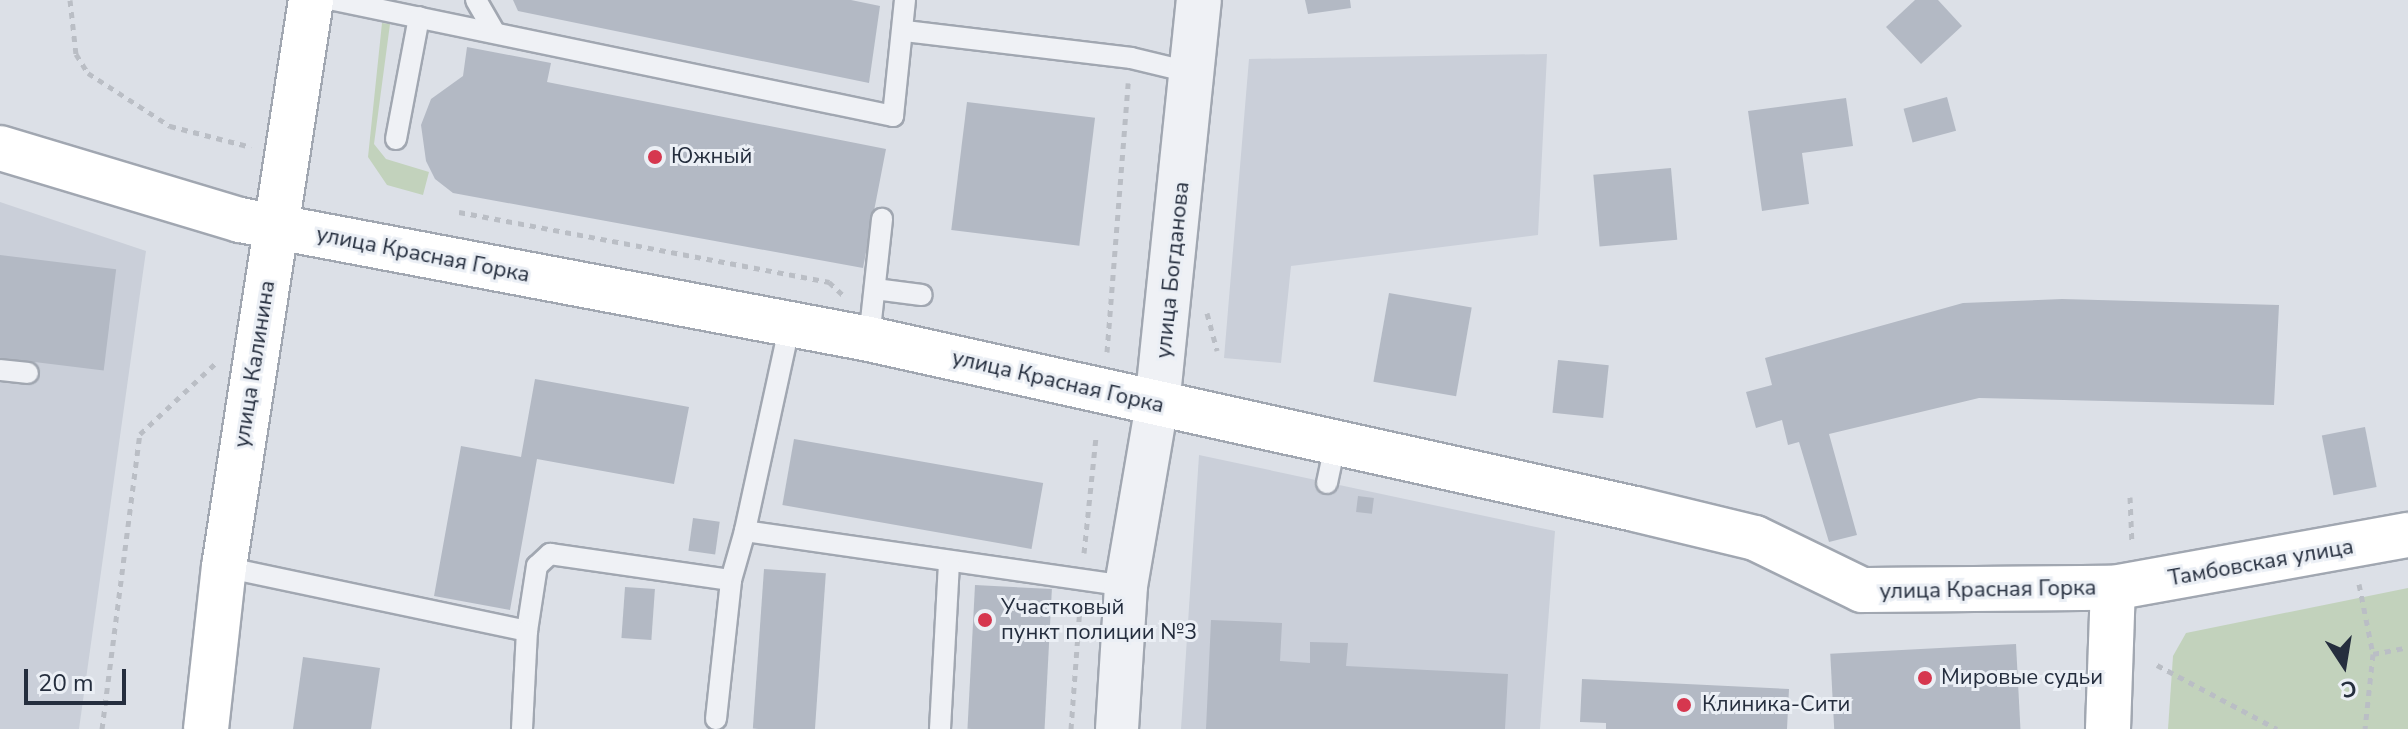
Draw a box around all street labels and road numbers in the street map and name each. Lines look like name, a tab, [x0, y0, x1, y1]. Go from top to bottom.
street label: улица Богданова	[1151, 180, 1195, 360]
street label: улица Красная Горка	[314, 221, 532, 289]
street label: улица Калинина	[229, 278, 281, 450]
street label: улица Красная Горка	[949, 345, 1167, 419]
street label: Тамбовская улица	[2166, 534, 2356, 592]
street label: улица Красная Горка	[1879, 575, 2097, 605]

